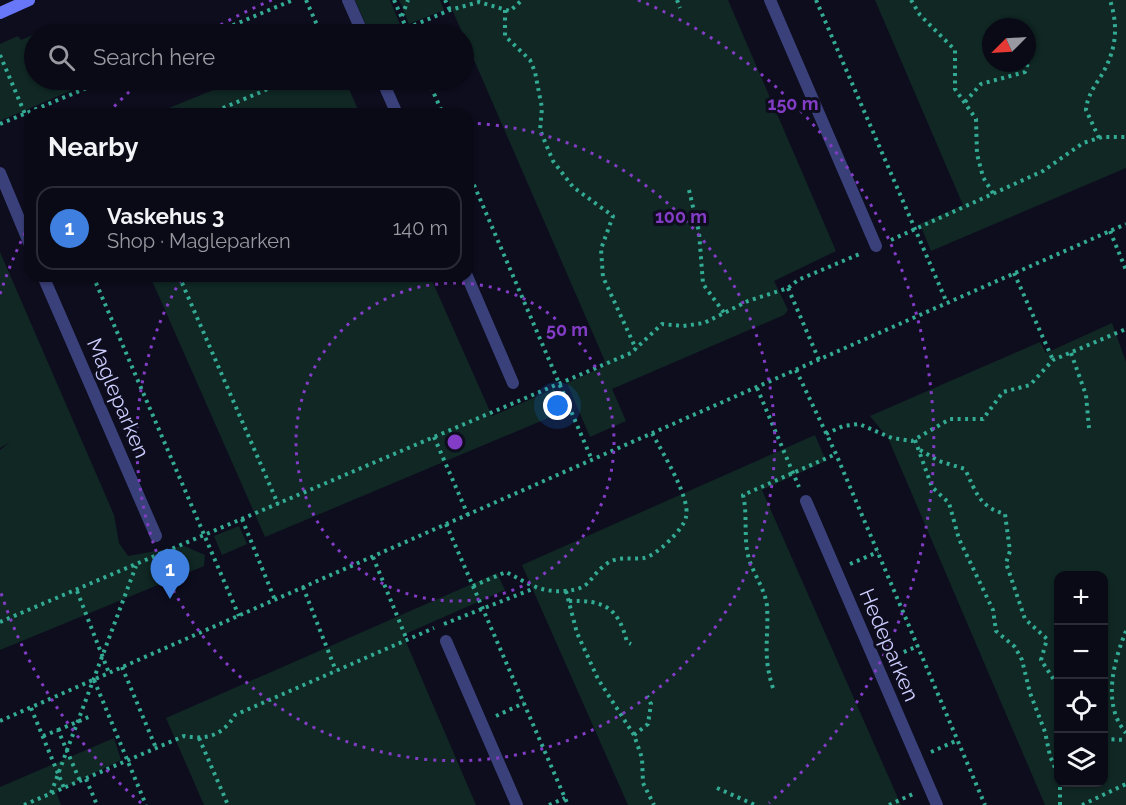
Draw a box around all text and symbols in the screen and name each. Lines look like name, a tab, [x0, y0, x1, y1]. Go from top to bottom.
north arrow	[982, 18, 1036, 72]
search box	[24, 24, 474, 90]
icon: search	[45, 41, 78, 74]
text: Search here	[93, 44, 215, 70]
text: 150 m	[768, 93, 819, 114]
text: Nearby	[48, 132, 138, 162]
text: Vaskehus 3	[107, 203, 224, 229]
text: 100 m	[655, 206, 707, 227]
text: 1	[65, 216, 74, 240]
text: 140 m	[393, 216, 448, 240]
text: Shop · Magleparken	[107, 229, 291, 253]
text: 50 m	[546, 319, 588, 340]
street label: Magleparken	[82, 334, 155, 461]
your location	[543, 391, 572, 420]
centre of rings	[445, 432, 465, 452]
pin: 1	[150, 550, 190, 599]
map controls	[1054, 571, 1108, 787]
button: +	[1054, 571, 1108, 625]
street label: Hedeparken	[855, 585, 924, 705]
button: −	[1054, 625, 1108, 679]
button: locate	[1054, 679, 1108, 733]
button: layers	[1054, 733, 1108, 787]

